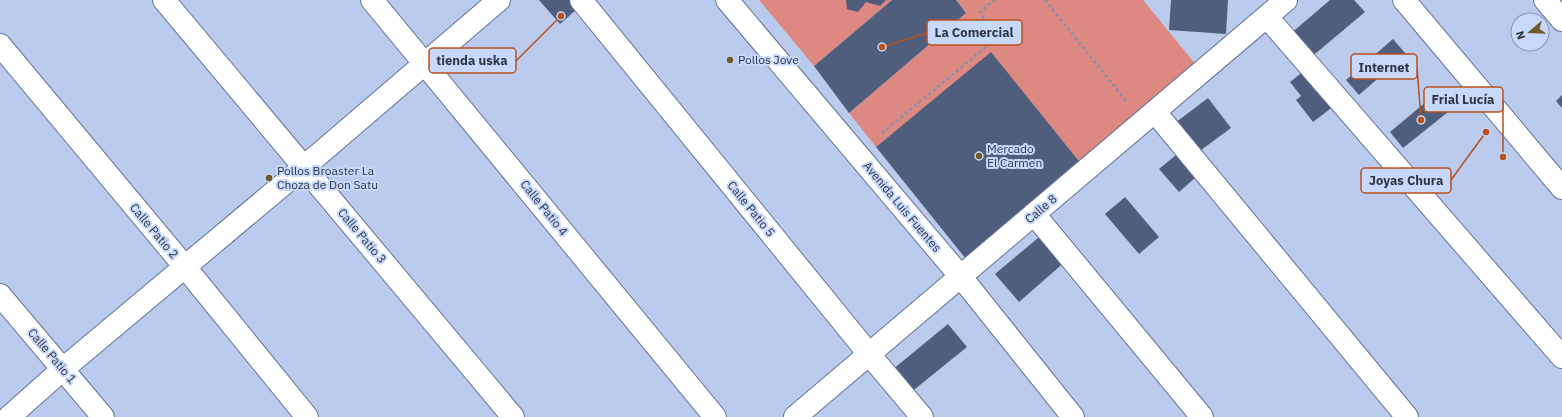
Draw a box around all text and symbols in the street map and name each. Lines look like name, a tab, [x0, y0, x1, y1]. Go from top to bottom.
north arrow	[1510, 12, 1550, 52]
callout: La Comercial	[927, 20, 1022, 45]
text: La Comercial	[934, 24, 1014, 41]
text: N	[1513, 29, 1528, 41]
callout: tienda uska	[429, 48, 516, 73]
text: tienda uska	[436, 52, 508, 69]
place label: Pollos Jove	[738, 52, 799, 67]
callout: Internet	[1351, 54, 1417, 79]
marker: Pollos Jove	[725, 55, 735, 65]
text: Internet	[1359, 59, 1409, 76]
callout: Frial Lucía	[1424, 87, 1503, 112]
text: Frial Lucía	[1432, 91, 1495, 108]
place label: Mercado El Carmen	[987, 141, 1042, 170]
marker: Mercado El Carmen	[974, 151, 984, 161]
street label: Avenida Luis Fuentes	[860, 158, 945, 255]
place label: Pollos Broaster La Choza de Don Satu	[277, 163, 378, 192]
callout: Joyas Chura	[1361, 168, 1451, 193]
text: Joyas Chura	[1369, 172, 1443, 189]
marker: Pollos Broaster La Choza de Don Satu	[264, 173, 274, 183]
street label: Calle Patio 4	[517, 177, 571, 239]
street label: Calle Patio 5	[724, 178, 778, 240]
street label: Calle 8	[1022, 191, 1060, 226]
street label: Calle Patio 2	[127, 200, 182, 261]
street label: Calle Patio 3	[335, 205, 390, 266]
street label: Calle Patio 1	[25, 325, 80, 386]

